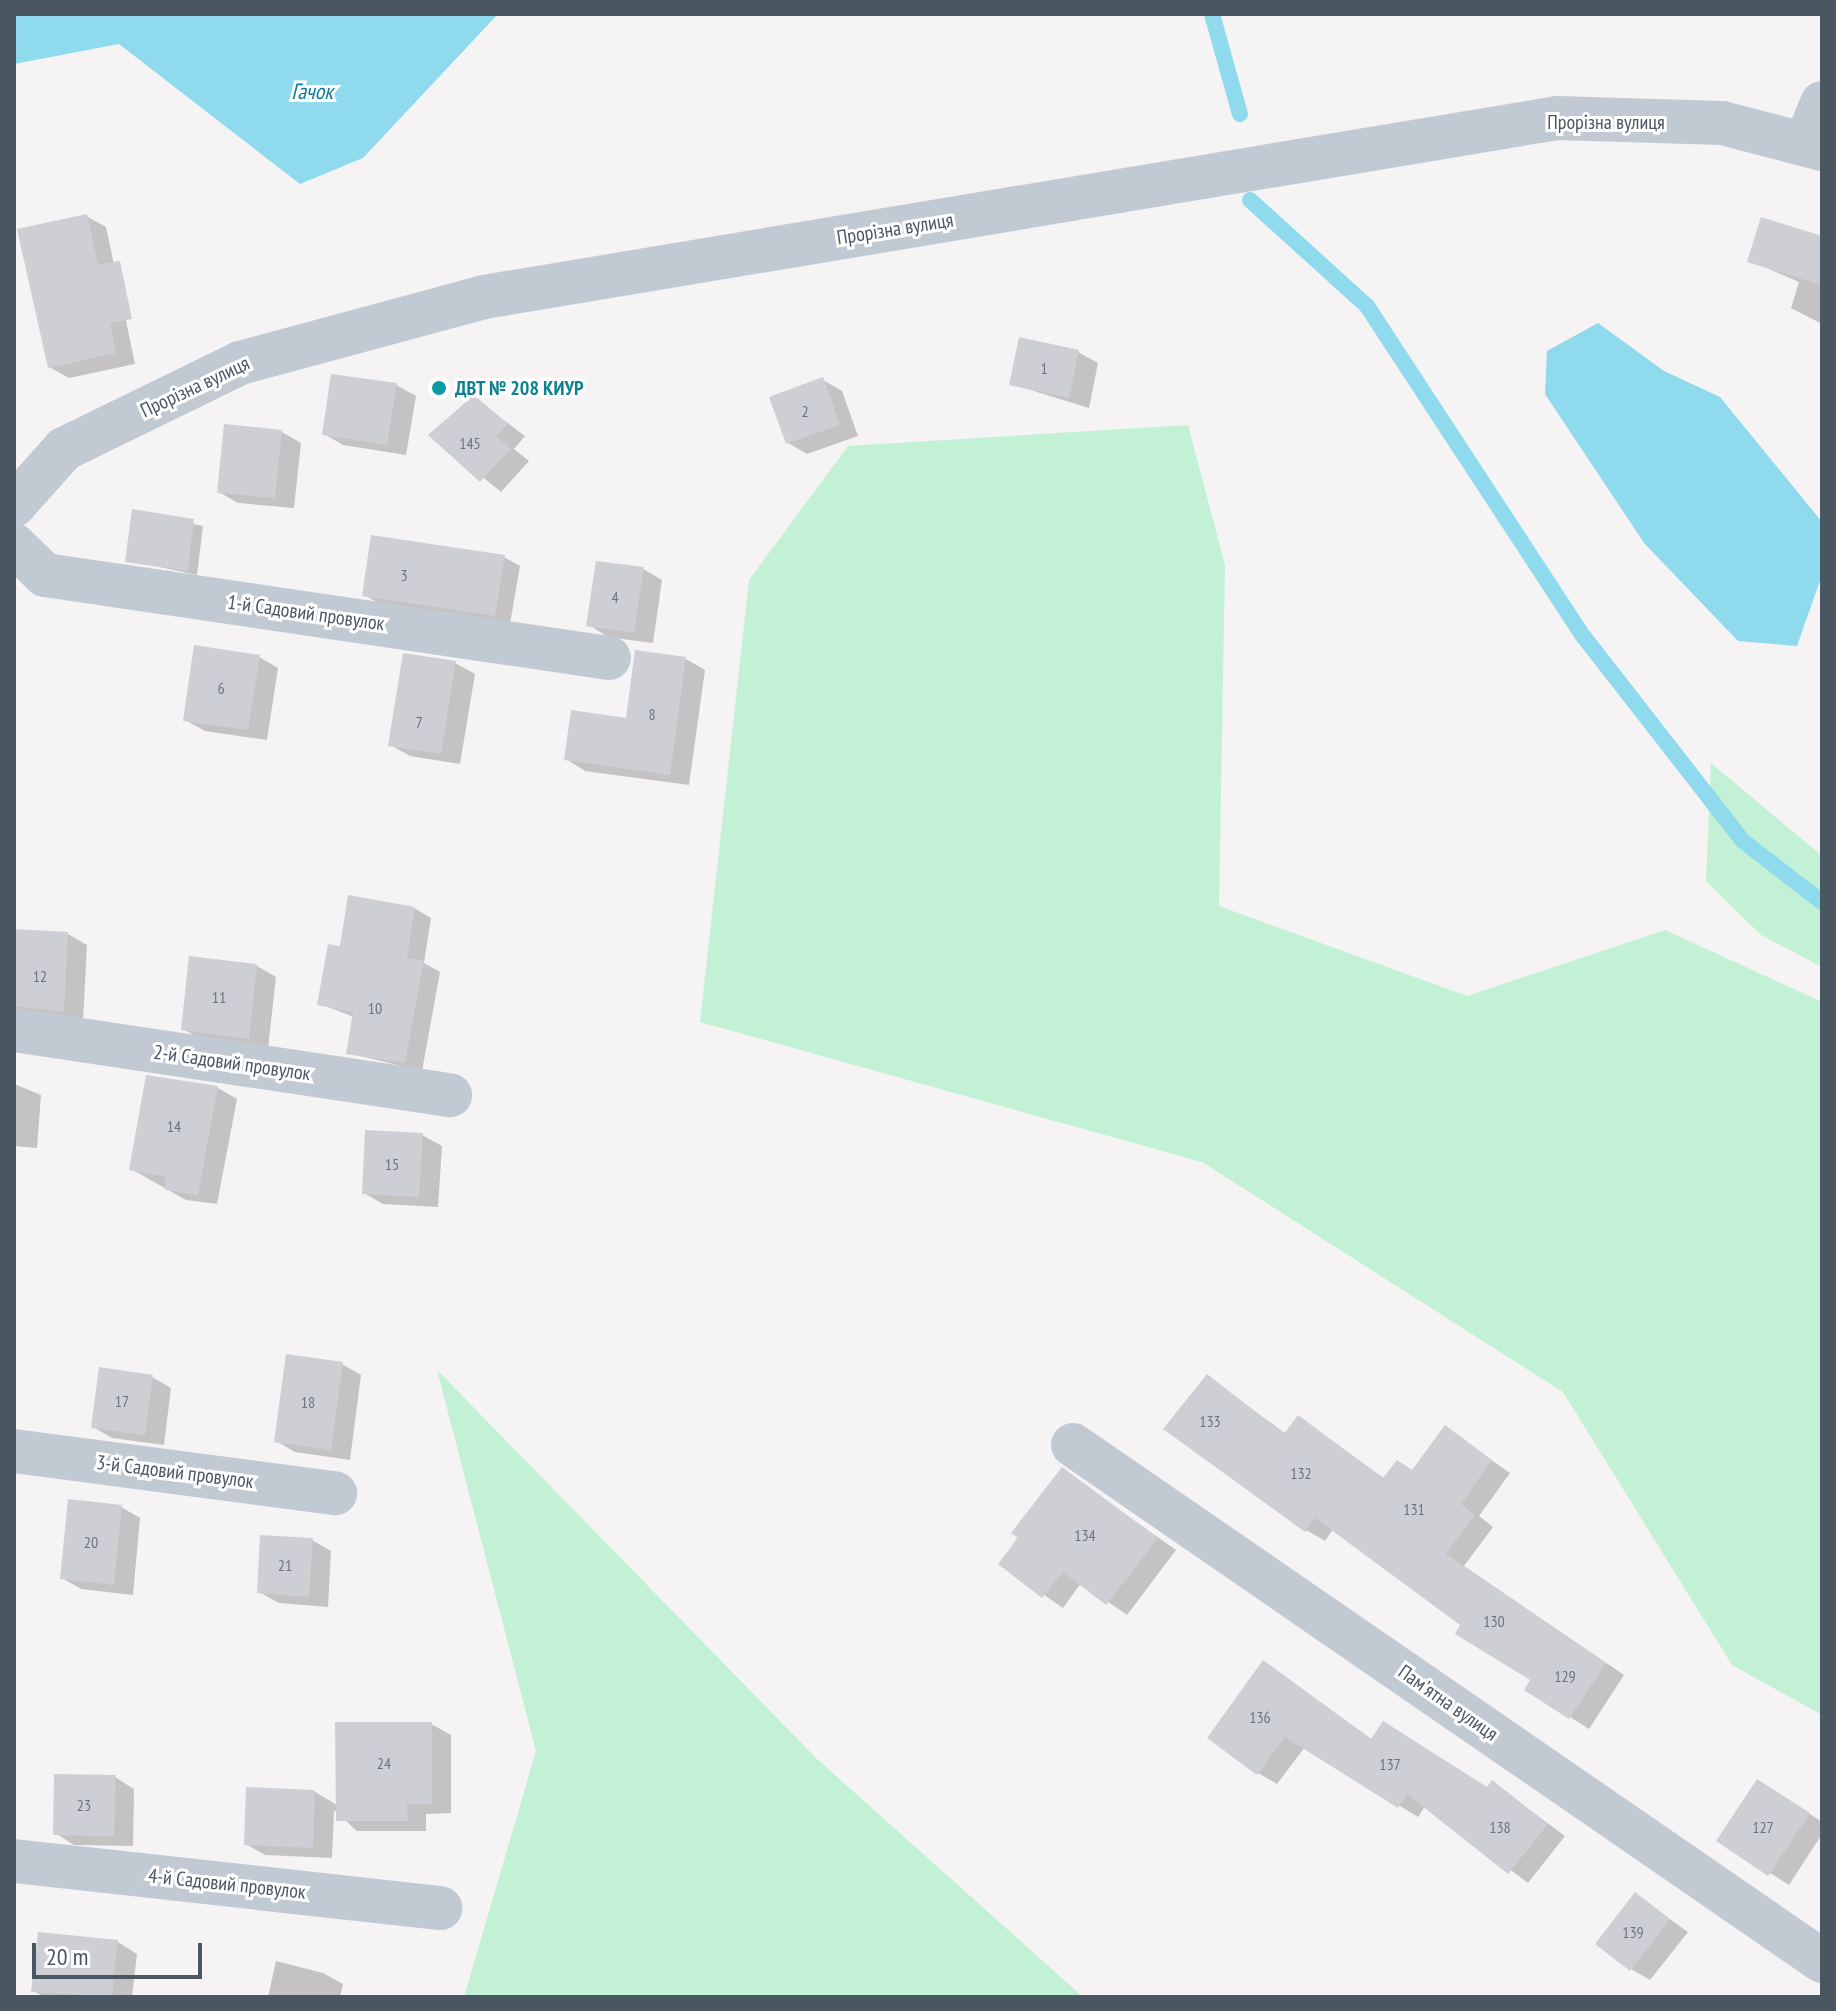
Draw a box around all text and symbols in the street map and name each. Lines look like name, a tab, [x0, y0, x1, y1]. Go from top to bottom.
water label: Гачок	[291, 79, 333, 105]
street label: Прорізна вулиця	[1547, 110, 1665, 134]
street label: Прорізна вулиця	[835, 208, 955, 250]
street label: Прорізна вулиця	[137, 351, 253, 423]
house number: 1	[1040, 358, 1048, 378]
place label: ДВТ № 208 КИУР	[455, 376, 584, 400]
marker: ДВТ № 208 КИУР	[430, 379, 448, 397]
house number: 2	[801, 401, 809, 421]
house number: 145	[459, 433, 481, 453]
house number: 3	[400, 565, 408, 585]
house number: 4	[611, 587, 619, 607]
street label: 1-й Садовий провулок	[226, 590, 386, 636]
house number: 6	[217, 678, 225, 698]
house number: 8	[648, 704, 656, 724]
house number: 7	[415, 712, 423, 732]
house number: 12	[33, 966, 47, 986]
house number: 11	[212, 987, 226, 1007]
house number: 10	[368, 998, 382, 1018]
street label: 2-й Садовий провулок	[152, 1040, 312, 1086]
house number: 14	[167, 1116, 181, 1136]
house number: 15	[385, 1154, 399, 1174]
house number: 17	[115, 1391, 129, 1411]
house number: 18	[301, 1392, 315, 1412]
house number: 133	[1199, 1411, 1221, 1431]
street label: 3-й Садовий провулок	[95, 1450, 255, 1494]
house number: 132	[1290, 1463, 1312, 1483]
house number: 131	[1403, 1499, 1425, 1519]
house number: 134	[1074, 1525, 1096, 1545]
house number: 20	[84, 1532, 98, 1552]
house number: 21	[278, 1555, 292, 1575]
house number: 130	[1483, 1611, 1505, 1631]
street label: Памʼятна вулиця	[1394, 1660, 1502, 1746]
house number: 129	[1554, 1666, 1576, 1686]
house number: 136	[1249, 1707, 1271, 1727]
house number: 24	[377, 1753, 391, 1773]
house number: 137	[1379, 1754, 1401, 1774]
house number: 23	[77, 1795, 91, 1815]
house number: 138	[1489, 1817, 1511, 1837]
house number: 127	[1752, 1817, 1774, 1837]
street label: 4-й Садовий провулок	[147, 1864, 307, 1904]
house number: 139	[1622, 1922, 1644, 1942]
scale bar	[36, 1927, 206, 1977]
text: 20 m	[46, 1941, 88, 1972]

